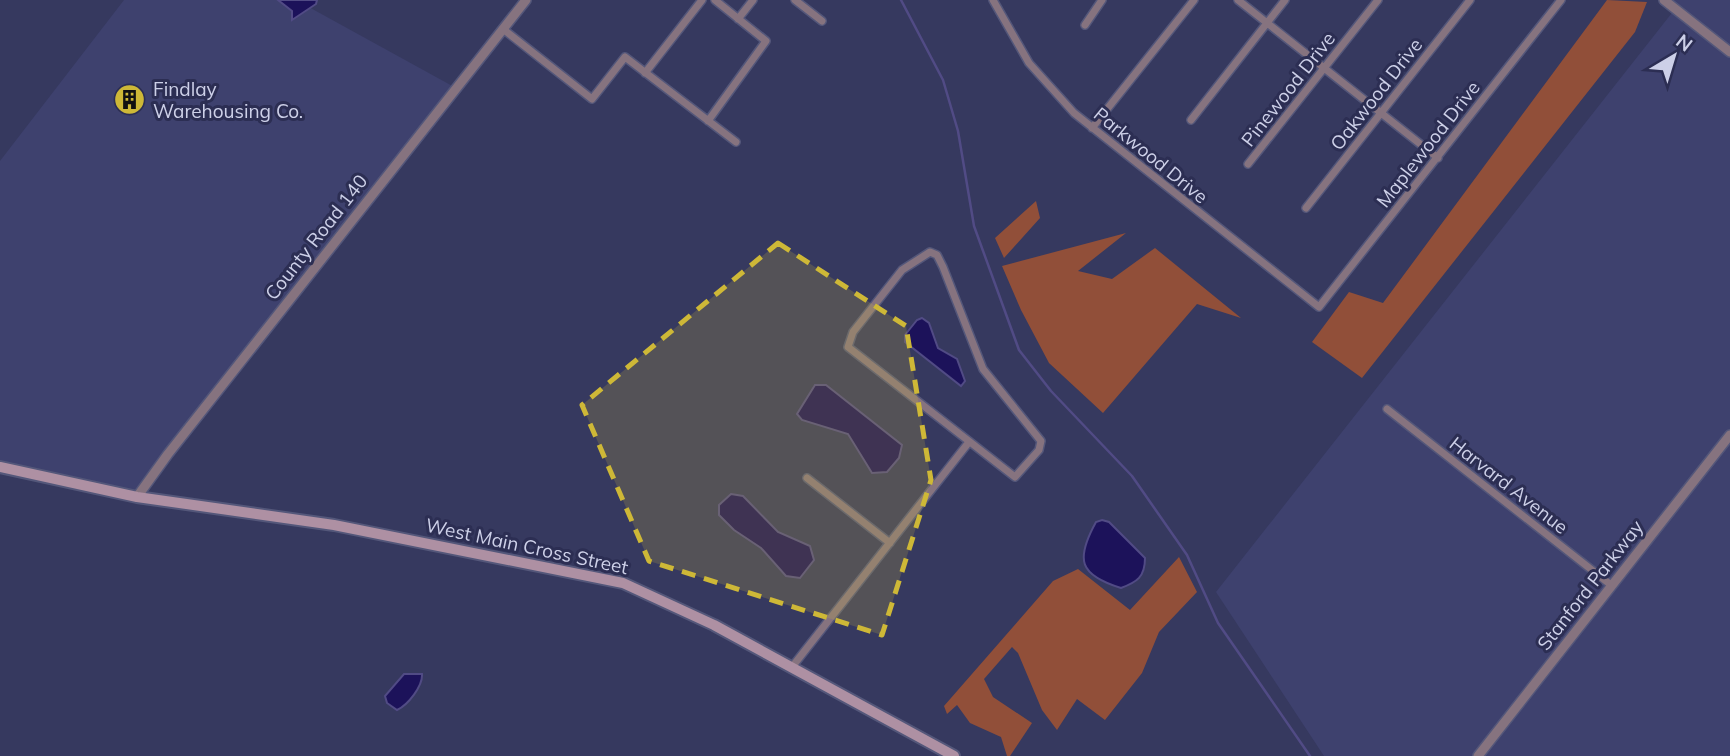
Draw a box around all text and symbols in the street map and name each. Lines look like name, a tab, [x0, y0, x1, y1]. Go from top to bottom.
north arrow	[1639, 21, 1709, 91]
street label: Pinewood Drive	[1236, 27, 1340, 151]
text: N	[1671, 29, 1698, 56]
street label: Oakwood Drive	[1325, 33, 1427, 155]
street label: Maplewood Drive	[1371, 76, 1485, 212]
place label: Findlay Warehousing Co.	[153, 77, 303, 123]
building icon: Findlay Warehousing Co.	[113, 83, 147, 117]
street label: Parkwood Drive	[1089, 102, 1213, 208]
street label: County Road 140	[259, 169, 373, 305]
street label: Harvard Avenue	[1445, 431, 1573, 539]
street label: West Main Cross Street	[423, 513, 631, 579]
street label: Stanford Parkway	[1532, 515, 1648, 655]

